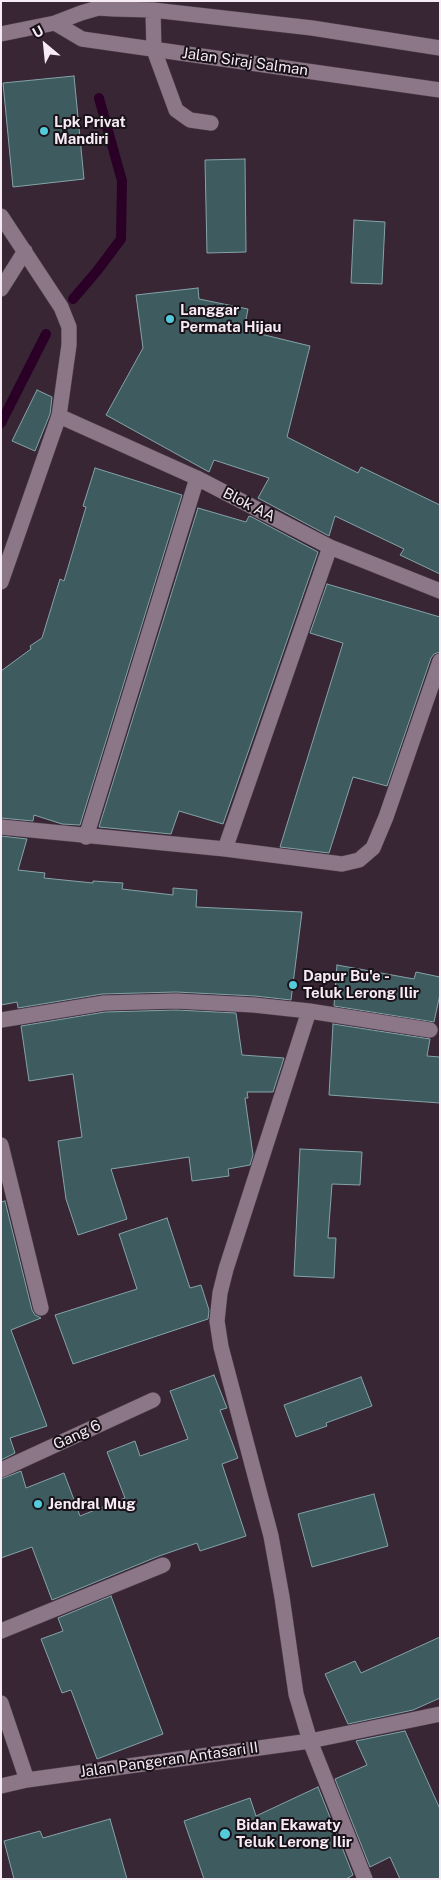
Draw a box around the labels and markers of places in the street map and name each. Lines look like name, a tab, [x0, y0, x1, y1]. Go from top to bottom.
place label: Lpk Privat Mandiri	[54, 113, 126, 148]
marker: Lpk Privat Mandiri	[38, 125, 50, 137]
place label: Langgar Permata Hijau	[180, 301, 281, 336]
marker: Langgar Permata Hijau	[164, 313, 176, 325]
place label: Dapur Bu'e - Teluk Lerong Ilir	[303, 967, 419, 1002]
marker: Dapur Bu'e - Teluk Lerong Ilir	[287, 979, 299, 991]
place label: Jendral Mug	[48, 1495, 136, 1513]
marker: Jendral Mug	[32, 1498, 44, 1510]
place label: Bidan Ekawaty Teluk Lerong Ilir	[236, 1816, 352, 1851]
marker: Bidan Ekawaty Teluk Lerong Ilir	[218, 1827, 232, 1841]

